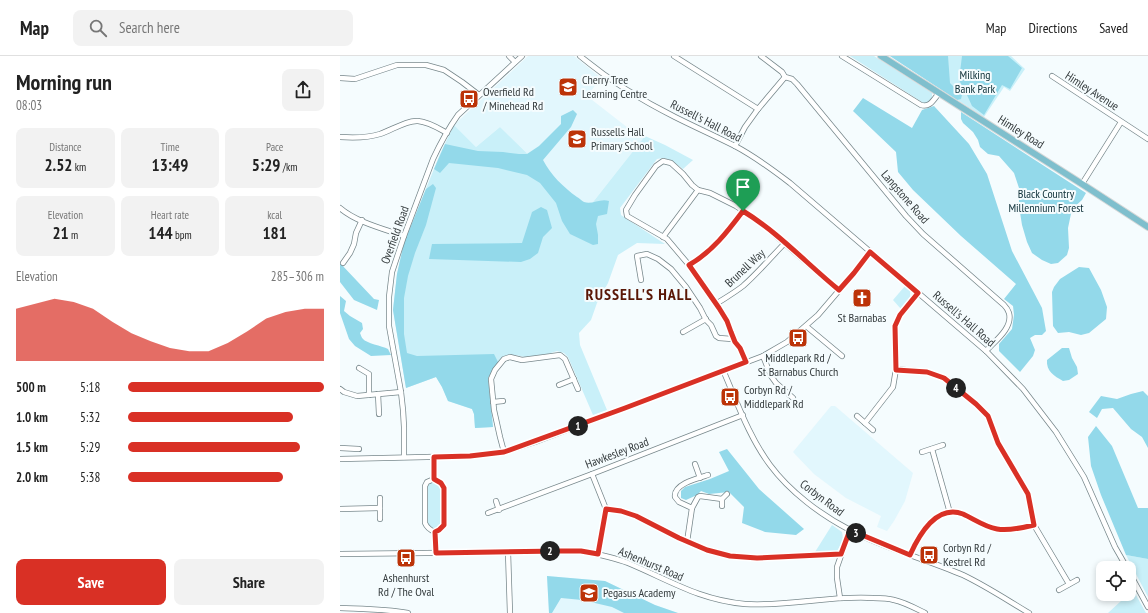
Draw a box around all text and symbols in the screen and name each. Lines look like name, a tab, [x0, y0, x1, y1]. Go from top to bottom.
search box	[73, 10, 353, 46]
text: Map	[20, 16, 49, 40]
icon: search	[87, 17, 109, 39]
text: Search here	[119, 18, 180, 37]
text: Map	[986, 19, 1006, 37]
text: Directions	[1028, 19, 1077, 37]
text: Saved	[1099, 19, 1128, 37]
park label: Milking Bank Park	[955, 67, 996, 96]
text: Morning run	[16, 68, 112, 96]
street label: Himley Avenue	[1063, 68, 1122, 114]
button: share	[282, 69, 324, 111]
place label: Cherry Tree Learning Centre	[582, 72, 647, 101]
school or university icon: Cherry Tree Learning Centre	[557, 76, 579, 98]
place label: Overfield Rd / Minehead Rd	[482, 84, 543, 113]
bus stop icon: Overfield Rd / Minehead Rd	[458, 88, 480, 110]
street label: Russell's Hall Road	[668, 96, 744, 145]
text: 08:03	[16, 97, 42, 114]
street label: Himley Road	[995, 112, 1047, 152]
place label: Russells Hall Primary School	[591, 124, 653, 153]
school or university icon: Russells Hall Primary School	[566, 128, 588, 150]
text: Distance	[49, 140, 82, 154]
text: Time	[160, 140, 180, 154]
text: Pace	[266, 140, 283, 154]
text: 2.52	[44, 154, 72, 176]
text: 13:49	[152, 154, 188, 176]
text: 5:29	[252, 154, 280, 176]
text: km	[72, 160, 86, 174]
text: /km	[280, 160, 297, 174]
street label: Langstone Road	[878, 167, 933, 226]
pin	[726, 170, 760, 211]
icon: arrive	[732, 176, 754, 198]
park label: Black Country Millennium Forest	[1008, 186, 1084, 215]
street label: Overfield Road	[377, 204, 412, 266]
text: Elevation	[48, 208, 83, 222]
text: Heart rate	[151, 208, 189, 222]
text: kcal	[267, 208, 282, 222]
text: 21	[52, 222, 69, 244]
text: 144	[148, 222, 173, 244]
text: 181	[262, 222, 287, 244]
text: m	[69, 228, 78, 242]
text: bpm	[173, 228, 192, 242]
street label: Brunell Way	[722, 245, 768, 290]
text: Elevation	[16, 268, 58, 285]
text: 285–306 m	[271, 268, 324, 285]
district label: RUSSELL'S HALL	[586, 284, 692, 304]
church icon: St Barnabas	[851, 287, 873, 309]
street label: Russell's Hall Road	[930, 287, 999, 350]
place label: St Barnabas	[838, 310, 886, 325]
bus stop icon: Middlepark Rd / St Barnabus Church	[787, 327, 809, 349]
place label: Middlepark Rd / St Barnabus Church	[758, 350, 838, 379]
pin: 4	[946, 378, 966, 398]
text: 500 m	[16, 379, 46, 396]
text: 5:18	[80, 379, 100, 396]
text: 4	[953, 381, 959, 395]
place label: Corbyn Rd / Middlepark Rd	[744, 382, 804, 411]
bus stop icon: Corbyn Rd / Middlepark Rd	[719, 386, 741, 408]
text: 1.0 km	[16, 409, 48, 426]
text: 5:32	[80, 409, 100, 426]
pin: 1	[568, 416, 588, 436]
text: 1	[575, 419, 581, 433]
street label: Hawkesley Road	[583, 434, 651, 471]
text: 1.5 km	[16, 439, 48, 456]
text: 5:29	[80, 439, 100, 456]
text: 2.0 km	[16, 469, 48, 486]
text: 5:38	[80, 469, 100, 486]
street label: Corbyn Road	[797, 476, 847, 519]
pin: 3	[846, 523, 866, 543]
text: 3	[853, 526, 859, 540]
place label: Corbyn Rd / Kestrel Rd	[943, 540, 992, 569]
pin: 2	[540, 541, 560, 561]
street label: Ashenhurst Road	[616, 543, 686, 584]
text: 2	[547, 544, 553, 558]
bus stop icon: Corbyn Rd / Kestrel Rd	[918, 544, 940, 566]
bus stop icon: Ashenhurst Rd / The Oval	[395, 547, 417, 569]
button: Save	[16, 559, 166, 605]
button: Share	[174, 559, 324, 605]
map controls	[1096, 561, 1136, 601]
button: locate	[1096, 561, 1136, 601]
place label: Ashenhurst Rd / The Oval	[378, 570, 434, 599]
school or university icon: Pegasus Academy	[578, 582, 600, 604]
place label: Pegasus Academy	[603, 585, 676, 600]

